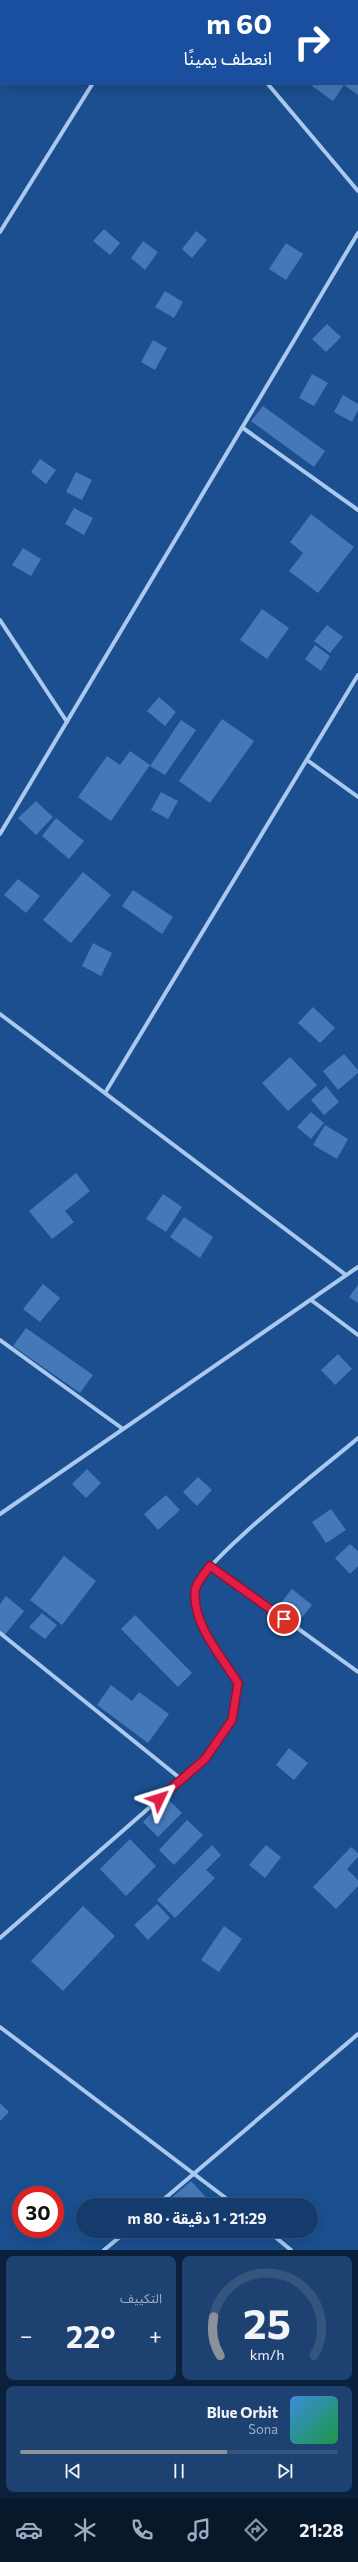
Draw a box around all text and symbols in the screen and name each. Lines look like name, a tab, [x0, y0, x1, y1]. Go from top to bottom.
text: 60 m	[206, 6, 272, 40]
icon: right	[286, 16, 338, 68]
text: انعطف يمينًا	[184, 47, 272, 69]
pin	[267, 1602, 301, 1636]
icon: arrive	[273, 1608, 295, 1630]
position arrow	[138, 1778, 180, 1820]
speed limit sign: 30	[12, 2186, 64, 2238]
text: 21:29 · 1 دقيقة · 80 m	[127, 2209, 267, 2227]
text: التكييف	[120, 2290, 162, 2306]
text: 25	[243, 2297, 291, 2348]
text: 22°	[66, 2317, 116, 2354]
text: −	[20, 2322, 33, 2349]
text: +	[149, 2322, 162, 2349]
text: km/h	[250, 2345, 284, 2363]
text: Blue Orbit	[207, 2403, 278, 2421]
text: Sona	[248, 2421, 278, 2437]
icon: previous	[62, 2460, 84, 2482]
icon: pause	[168, 2460, 190, 2482]
icon: next	[274, 2460, 296, 2482]
icon: car	[15, 2516, 43, 2544]
icon: climate	[71, 2516, 99, 2544]
icon: phone	[128, 2516, 156, 2544]
icon: music	[185, 2516, 213, 2544]
icon: directions	[242, 2516, 270, 2544]
text: 21:28	[299, 2519, 344, 2541]

